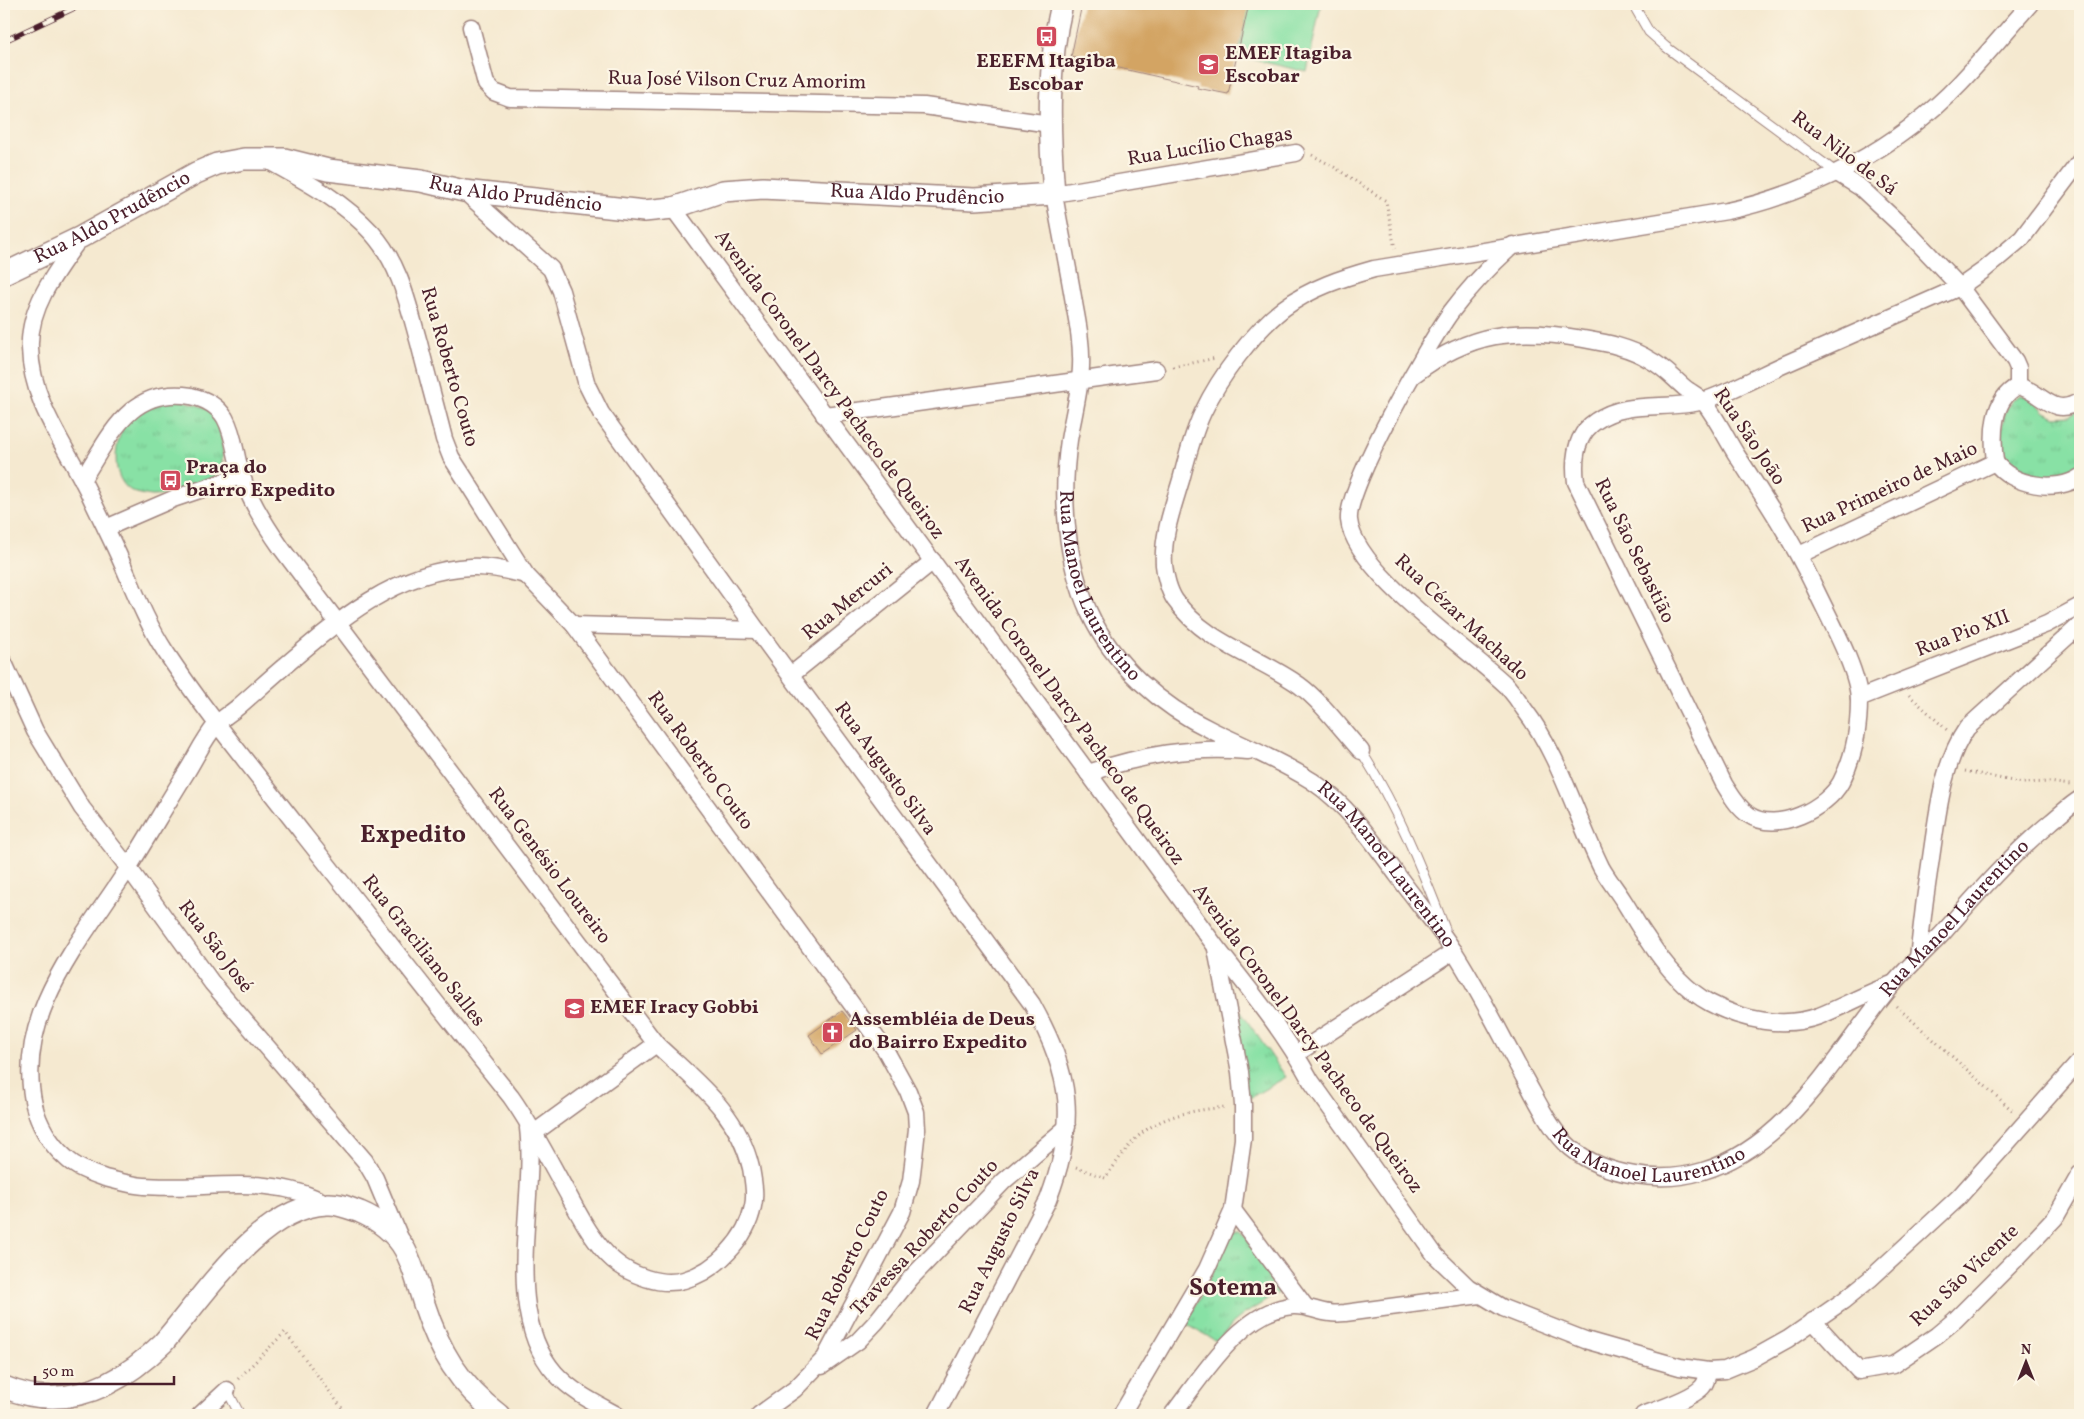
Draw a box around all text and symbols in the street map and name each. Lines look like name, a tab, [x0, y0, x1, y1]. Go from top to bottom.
bus stop icon: EEEFM Itagiba Escobar	[1034, 24, 1058, 48]
place label: EMEF Itagiba Escobar	[1225, 40, 1352, 91]
place label: EEEFM Itagiba Escobar	[976, 48, 1116, 99]
school or university icon: EMEF Itagiba Escobar	[1197, 53, 1221, 77]
street label: Rua José Vilson Cruz Amorim	[607, 65, 867, 97]
street label: Rua Nilo de Sá	[1785, 105, 1903, 203]
street label: Rua Lucílio Chagas	[1125, 120, 1295, 174]
street label: Rua Aldo Prudêncio	[29, 165, 196, 272]
street label: Rua Aldo Prudêncio	[426, 169, 603, 220]
street label: Rua Aldo Prudêncio	[829, 178, 1005, 213]
street label: Avenida Coronel Darcy Pacheco de Queiroz	[707, 225, 951, 545]
street label: Rua Roberto Couto	[413, 284, 485, 450]
street label: Rua São João	[1706, 383, 1792, 491]
street label: Rua Primeiro de Maio	[1797, 435, 1983, 541]
place label: Praça do bairro Expedito	[186, 454, 335, 505]
bus stop icon: Praça do bairro Expedito	[158, 468, 182, 492]
street label: Rua São Sebastião	[1587, 474, 1681, 628]
street label: Rua Manoel Laurentino	[1051, 490, 1147, 689]
street label: Rua Cézar Machado	[1388, 548, 1534, 688]
street label: Avenida Coronel Darcy Pacheco de Queiroz	[947, 551, 1191, 871]
street label: Rua Mercuri	[797, 557, 899, 647]
street label: Rua Pio XII	[1912, 603, 2014, 665]
street label: Rua Roberto Couto	[640, 686, 760, 836]
street label: Rua Augusto Silva	[827, 696, 943, 842]
street label: Rua Manoel Laurentino	[1311, 775, 1462, 954]
street label: Rua Genésio Loureiro	[481, 782, 617, 950]
district label: Expedito	[360, 818, 466, 853]
street label: Rua Manoel Laurentino	[1874, 833, 2036, 1004]
street label: Rua Graciliano Salles	[355, 869, 491, 1033]
street label: Avenida Coronel Darcy Pacheco de Queiroz	[1185, 879, 1429, 1199]
street label: Rua São José	[171, 895, 259, 999]
place label: EMEF Iracy Gobbi	[590, 994, 759, 1022]
school or university icon: EMEF Iracy Gobbi	[562, 996, 586, 1020]
place label: Assembléia de Deus do Bairro Expedito	[849, 1006, 1035, 1057]
church icon: Assembléia de Deus do Bairro Expedito	[821, 1020, 845, 1044]
street label: Rua Manoel Laurentino	[1544, 1122, 1751, 1191]
street label: Travessa Roberto Couto	[845, 1153, 1005, 1323]
street label: Rua Augusto Silva	[953, 1163, 1047, 1319]
street label: Rua Roberto Couto	[799, 1185, 897, 1345]
street label: Rua São Vicente	[1904, 1218, 2026, 1334]
district label: Sotema	[1189, 1271, 1277, 1306]
north arrow	[2002, 1336, 2052, 1386]
text: N	[2021, 1341, 2031, 1360]
scale bar	[35, 1354, 174, 1386]
text: 50 m	[42, 1362, 74, 1383]

